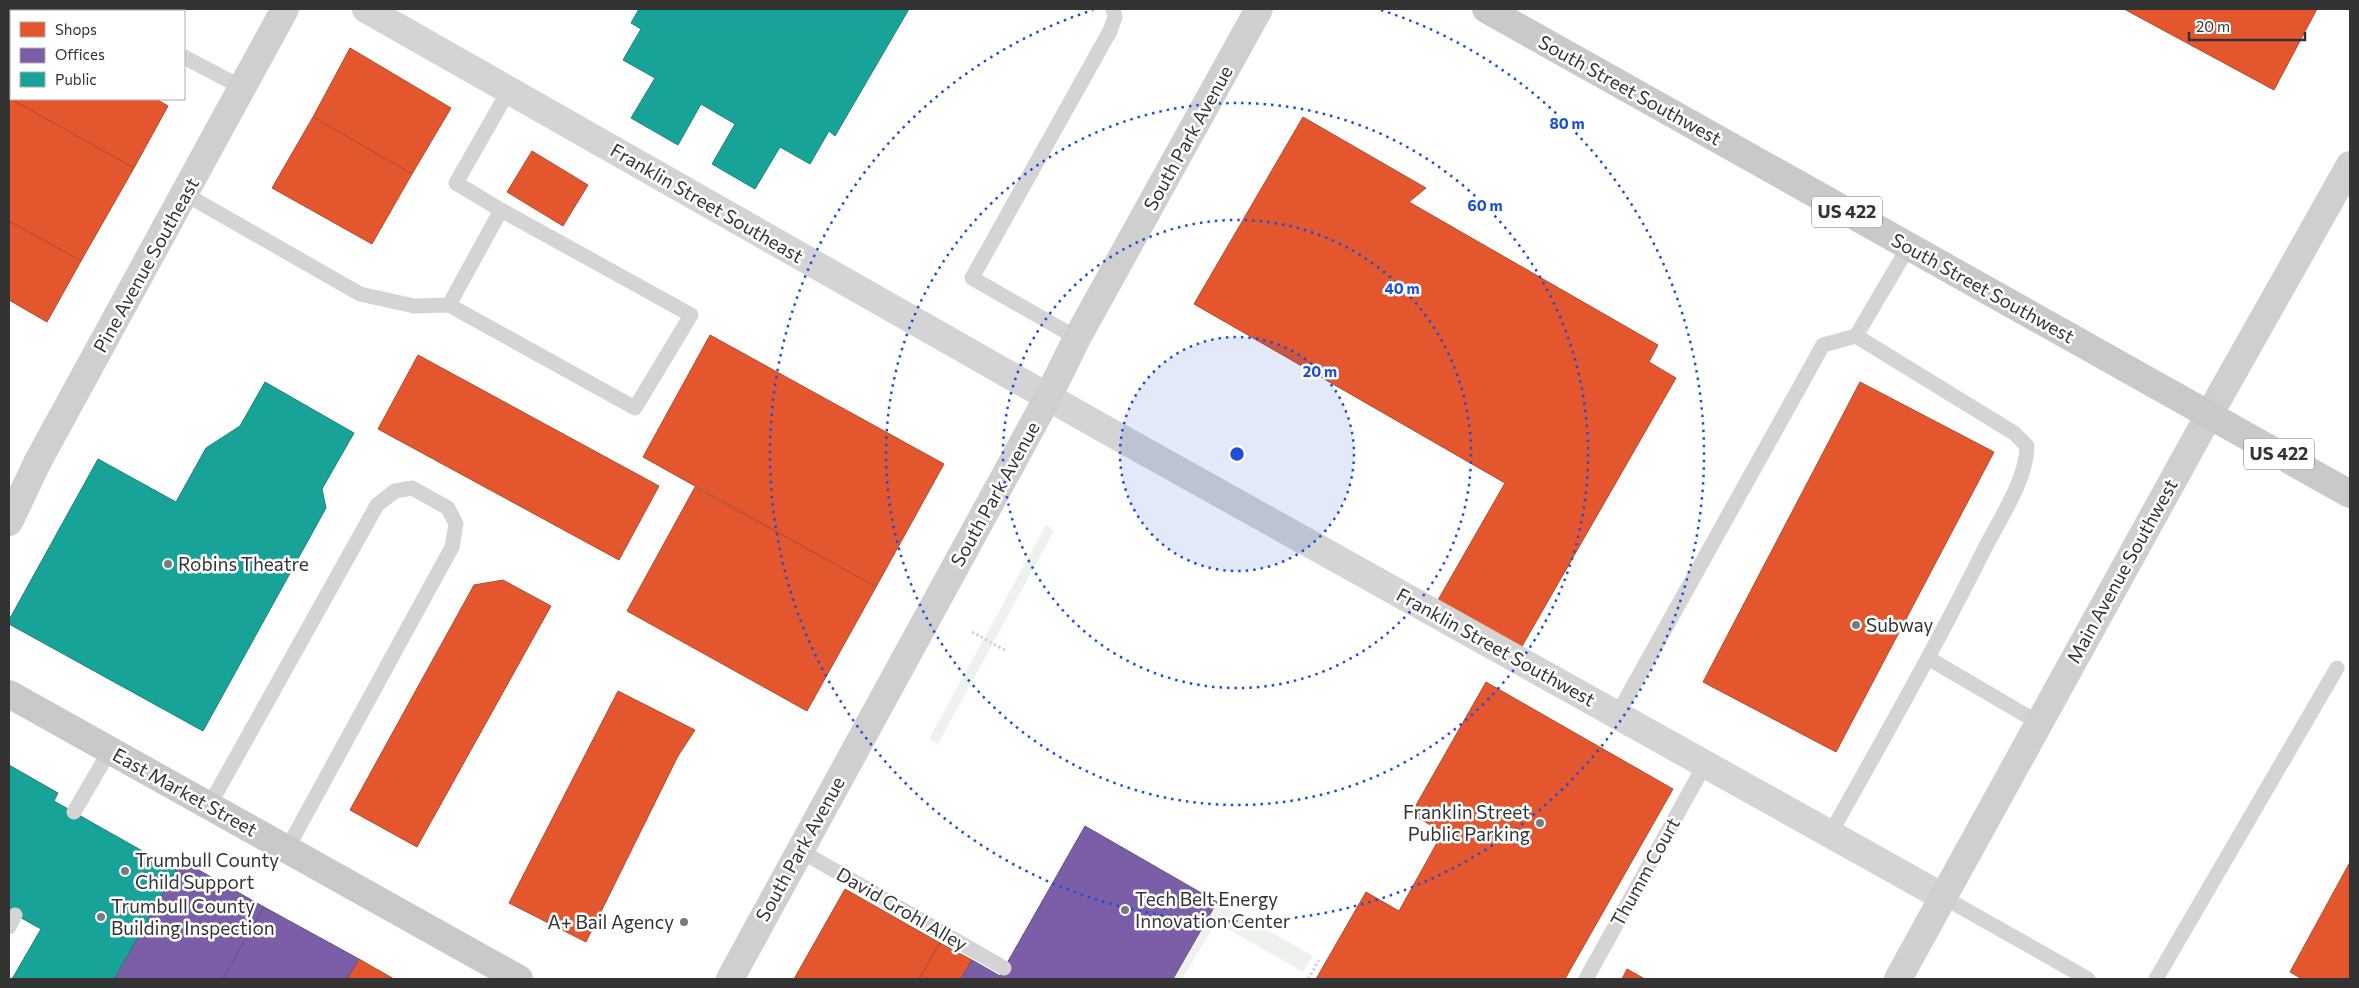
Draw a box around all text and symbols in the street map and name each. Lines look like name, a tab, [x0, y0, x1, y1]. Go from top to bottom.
legend	[10, 10, 185, 100]
scale bar	[2189, 10, 2305, 42]
text: 20 m	[2196, 17, 2230, 35]
text: Shops	[55, 20, 97, 38]
street label: South Street Southwest	[1535, 30, 1726, 150]
text: Offices	[55, 45, 105, 63]
street label: South Park Avenue	[1138, 61, 1237, 214]
text: Public	[55, 70, 97, 88]
text: 80 m	[1549, 114, 1585, 132]
street label: Franklin Street Southeast	[607, 138, 808, 267]
street label: Pine Avenue Southeast	[88, 173, 203, 356]
text: 60 m	[1467, 196, 1503, 214]
road number: US 422	[1812, 196, 1882, 228]
street label: South Street Southwest	[1888, 228, 2079, 348]
text: 40 m	[1384, 279, 1420, 297]
text: 20 m	[1303, 362, 1337, 380]
street label: South Park Avenue	[945, 417, 1044, 570]
road number: US 422	[2244, 438, 2314, 469]
centre of rings	[1228, 445, 1246, 463]
street label: Main Avenue Southwest	[2061, 474, 2182, 667]
place label: Robins Theatre	[178, 552, 309, 575]
marker: Robins Theatre	[162, 558, 174, 570]
street label: Franklin Street Southwest	[1393, 582, 1600, 711]
place label: Subway	[1866, 613, 1933, 636]
marker: Subway	[1850, 619, 1862, 631]
street label: East Market Street	[109, 742, 262, 841]
street label: South Park Avenue	[750, 772, 849, 925]
place label: Franklin Street Public Parking	[1403, 800, 1530, 845]
street label: Thumm Court	[1605, 813, 1684, 930]
marker: Franklin Street Public Parking	[1534, 817, 1546, 829]
place label: Trumbull County Child Support	[135, 848, 279, 893]
street label: David Grohl Alley	[833, 862, 972, 955]
marker: Trumbull County Child Support	[119, 865, 131, 877]
place label: Tech Belt Energy Innovation Center	[1135, 887, 1291, 932]
place label: Trumbull County Building Inspection	[111, 894, 275, 939]
marker: Tech Belt Energy Innovation Center	[1119, 904, 1131, 916]
place label: A+ Bail Agency	[548, 910, 674, 933]
marker: Trumbull County Building Inspection	[95, 911, 107, 923]
marker: A+ Bail Agency	[678, 916, 690, 928]

